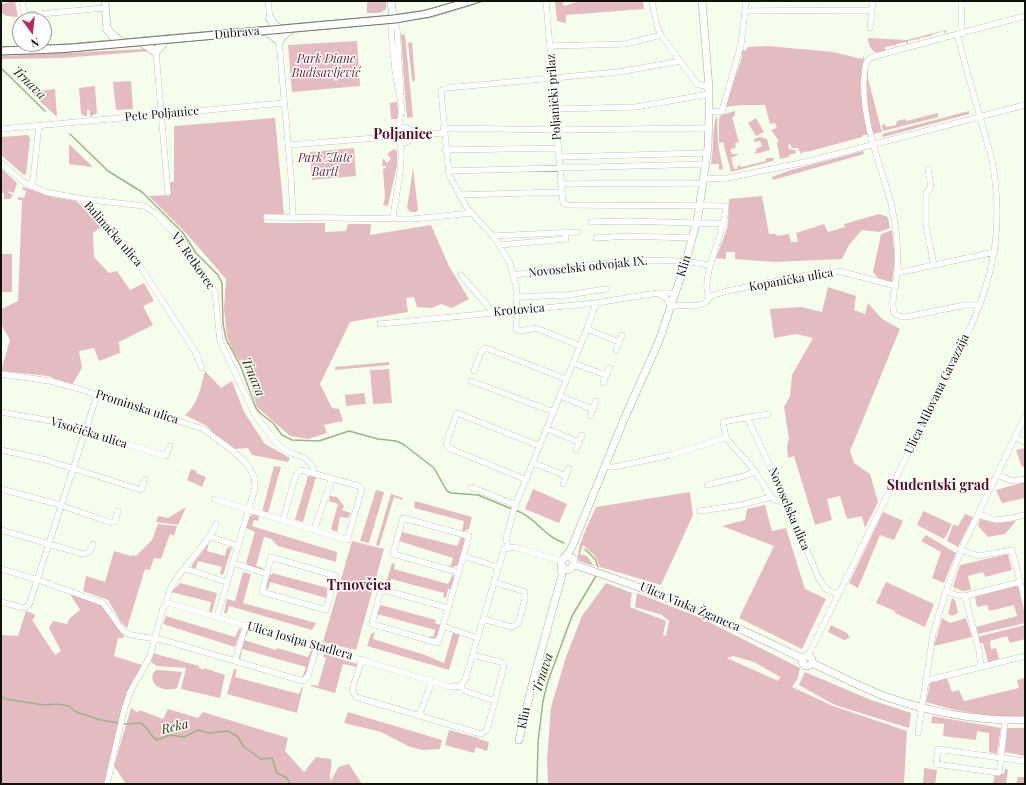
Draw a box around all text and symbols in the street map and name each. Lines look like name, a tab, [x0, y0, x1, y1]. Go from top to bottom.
north arrow	[12, 12, 52, 52]
street label: Dubrava	[214, 24, 260, 42]
text: N	[29, 35, 41, 51]
park label: Park Diane Budisavljević	[292, 52, 360, 80]
street label: Poljanički prilaz	[544, 53, 564, 141]
water label: Trnava	[9, 63, 49, 103]
street label: Pete Poljanice	[124, 104, 200, 124]
district label: Poljanice	[373, 127, 433, 143]
park label: Park Zlate Bartl	[298, 151, 352, 179]
street label: Bulinačka ulica	[81, 199, 145, 269]
street label: VI. Retkovec	[168, 230, 218, 292]
street label: Klin	[674, 253, 694, 279]
street label: Novoselski odvojak IX.	[528, 254, 648, 280]
street label: Kopanička ulica	[748, 266, 834, 294]
street label: Krotovica	[493, 301, 545, 319]
street label: Ulica Milovana Gavazzija	[902, 332, 972, 456]
water label: Trnava	[238, 355, 268, 399]
street label: Prominska ulica	[94, 387, 180, 427]
street label: Visočička ulica	[49, 415, 129, 451]
street label: Novoselska ulica	[765, 465, 813, 553]
district label: Studentski grad	[887, 478, 989, 494]
district label: Trnovčica	[327, 578, 391, 594]
street label: Ulica Vinka Žganeca	[638, 579, 742, 635]
street label: Ulica Josipa Stadlera	[246, 619, 354, 663]
water label: Trnava	[529, 651, 557, 695]
street label: Klin	[515, 706, 533, 730]
water label: Reka	[160, 716, 190, 738]

